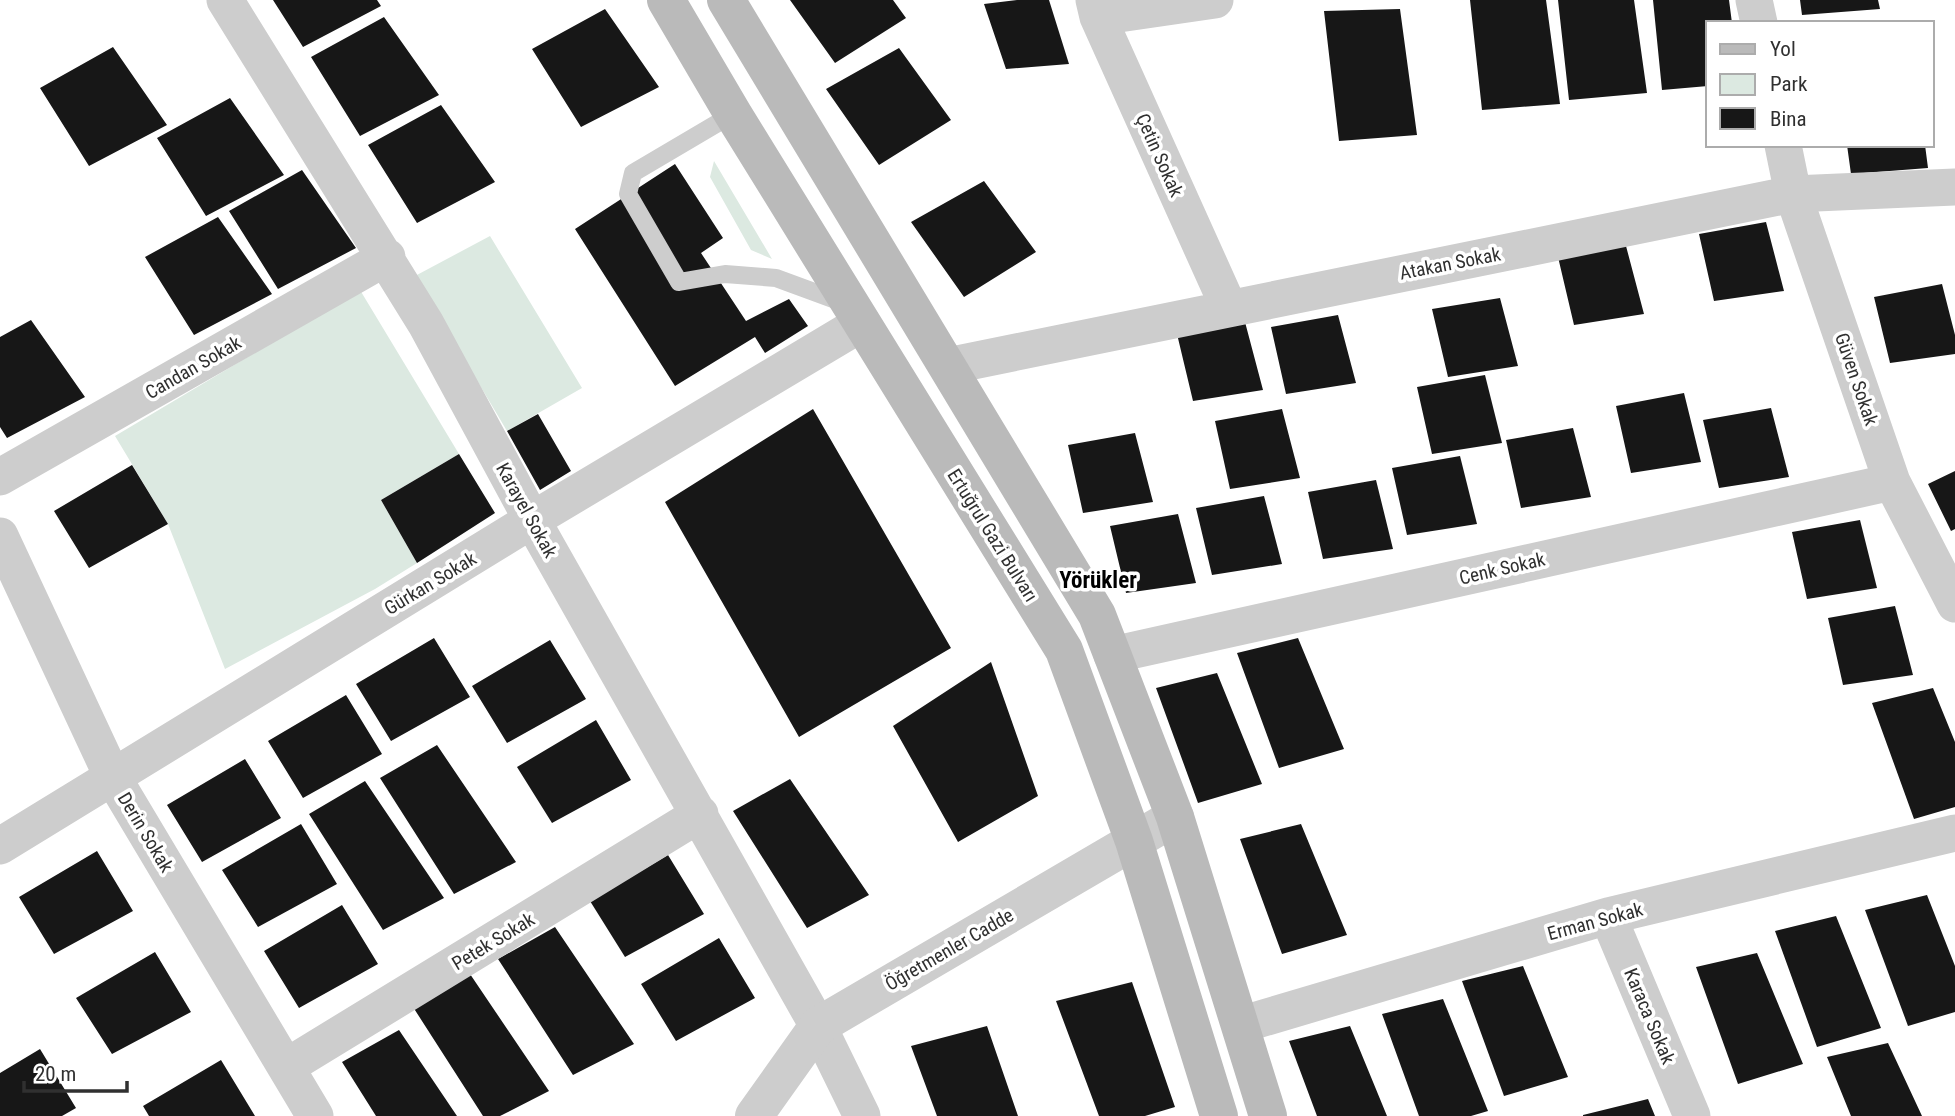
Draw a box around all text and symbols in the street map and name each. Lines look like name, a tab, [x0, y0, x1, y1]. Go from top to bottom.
legend	[1706, 21, 1934, 147]
text: Yol	[1770, 37, 1796, 61]
text: Park	[1770, 72, 1808, 96]
text: Bina	[1770, 107, 1807, 131]
street label: Çetin Sokak	[1131, 110, 1188, 201]
street label: Atakan Sokak	[1398, 242, 1503, 285]
street label: Güven Sokak	[1830, 330, 1883, 429]
street label: Candan Sokak	[141, 331, 246, 404]
street label: Karayel Sokak	[491, 459, 562, 562]
street label: Ertuğrul Gazi Bulvarı	[942, 465, 1043, 606]
street label: Gürkan Sokak	[380, 547, 481, 620]
street label: Cenk Sokak	[1457, 547, 1548, 590]
district label: Yörükler	[1059, 567, 1137, 594]
street label: Derin Sokak	[113, 788, 179, 877]
street label: Erman Sokak	[1545, 898, 1646, 945]
street label: Öğretmenler Cadde	[881, 903, 1018, 995]
street label: Petek Sokak	[448, 908, 539, 975]
street label: Karaca Sokak	[1619, 965, 1680, 1068]
scale bar	[24, 1050, 128, 1094]
text: 20 m	[35, 1062, 76, 1086]

